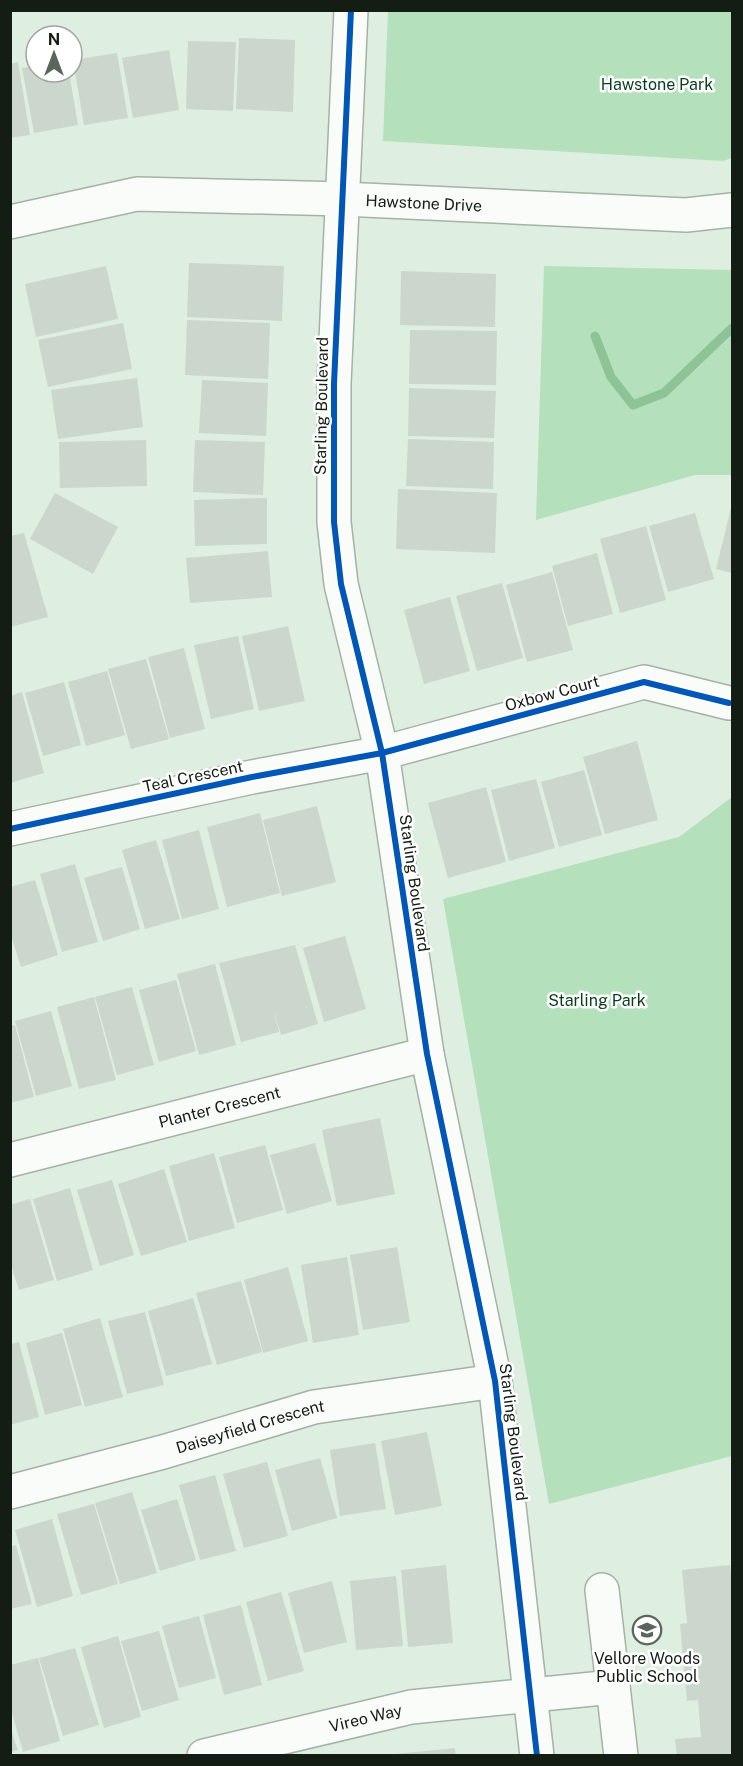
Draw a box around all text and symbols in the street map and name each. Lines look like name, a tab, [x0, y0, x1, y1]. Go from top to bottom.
north arrow	[24, 24, 84, 84]
text: N	[48, 30, 60, 49]
park label: Hawstone Park	[601, 75, 713, 94]
street label: Hawstone Drive	[365, 191, 482, 216]
street label: Starling Boulevard	[311, 337, 332, 475]
street label: Oxbow Court	[503, 672, 601, 715]
street label: Teal Crescent	[141, 757, 245, 796]
street label: Starling Boulevard	[395, 813, 434, 953]
park label: Starling Park	[548, 991, 646, 1010]
street label: Planter Crescent	[156, 1083, 282, 1132]
street label: Starling Boulevard	[496, 1362, 531, 1502]
street label: Daiseyfield Crescent	[174, 1397, 326, 1458]
school or university icon: Vellore Woods Public School	[631, 1614, 663, 1646]
place label: Vellore Woods Public School	[594, 1649, 700, 1686]
street label: Vireo Way	[327, 1700, 404, 1736]

